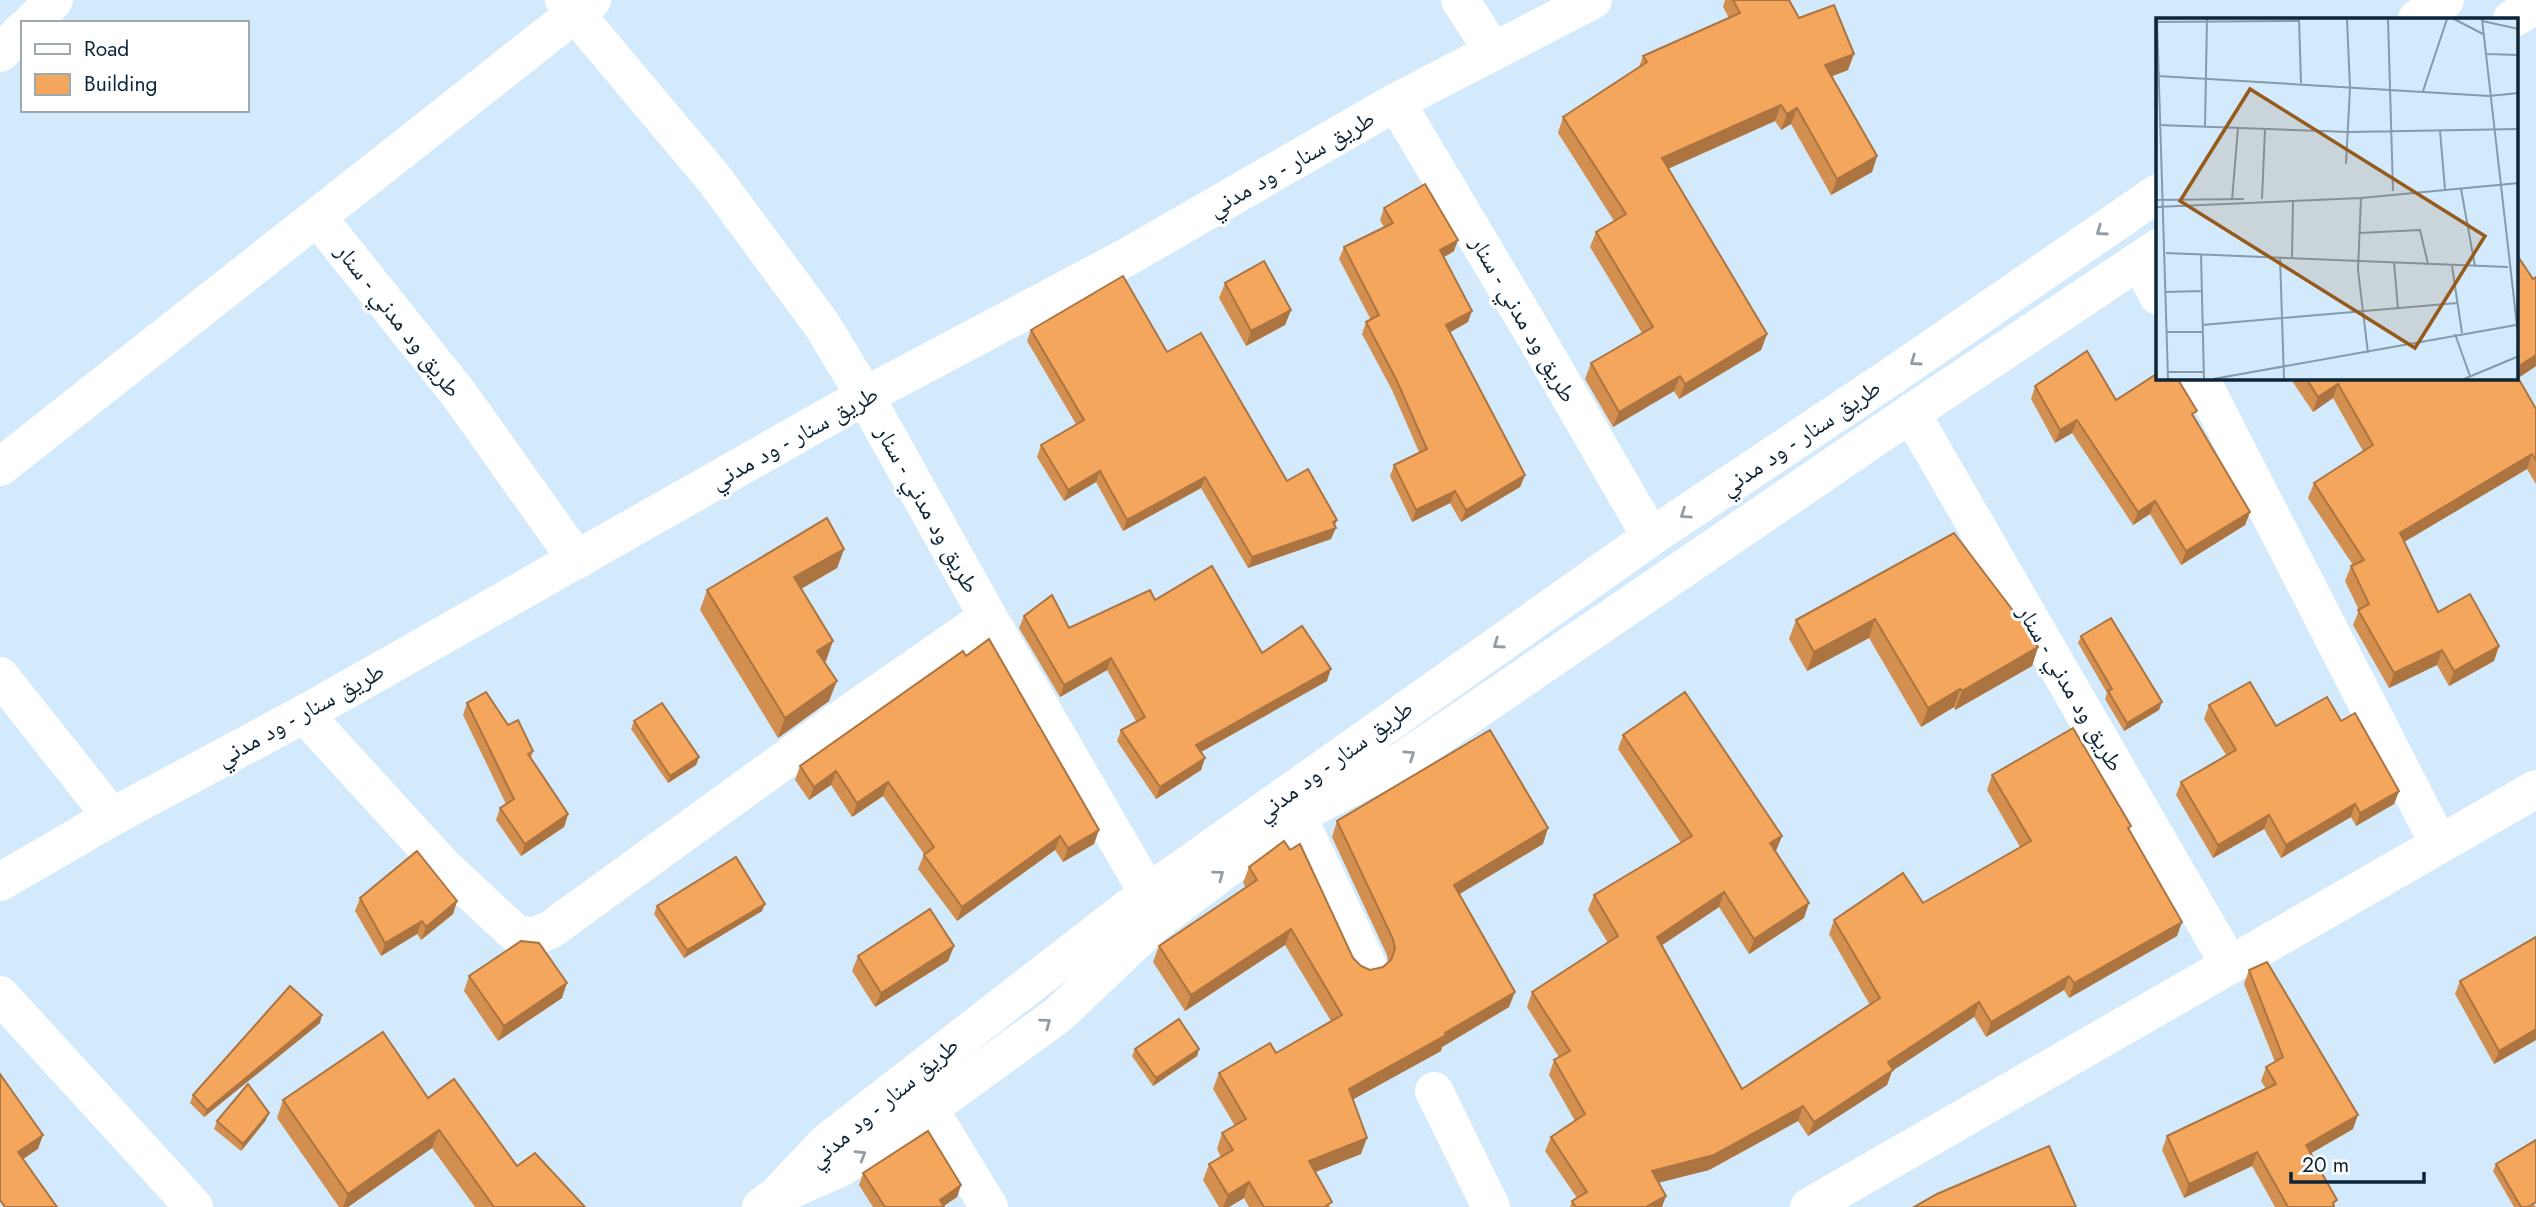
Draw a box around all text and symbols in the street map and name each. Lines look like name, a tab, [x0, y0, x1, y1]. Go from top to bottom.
inset map	[2156, 18, 2518, 380]
legend	[21, 21, 248, 112]
text: Road	[84, 34, 129, 64]
text: Building	[84, 69, 157, 99]
street label: طريق سنار - ود مدني	[1201, 101, 1382, 227]
one-way arrow	[2096, 223, 2109, 236]
street label: طريق ود مدني - سنار	[1460, 228, 1586, 410]
street label: طريق ود مدني - سنار	[325, 234, 471, 406]
one-way arrow	[1909, 353, 1922, 366]
street label: طريق سنار - ود مدني	[1712, 370, 1889, 506]
street label: طريق سنار - ود مدني	[703, 376, 886, 500]
street label: طريق ود مدني - سنار	[865, 418, 989, 601]
one-way arrow	[1679, 506, 1692, 519]
street label: طريق ود مدني - سنار	[2007, 597, 2133, 779]
one-way arrow	[1493, 636, 1506, 648]
street label: طريق سنار - ود مدني	[209, 653, 392, 777]
street label: طريق سنار - ود مدني	[1248, 691, 1421, 831]
one-way arrow	[1403, 750, 1416, 763]
one-way arrow	[1211, 871, 1223, 884]
one-way arrow	[1038, 1019, 1051, 1031]
street label: طريق سنار - ود مدني	[800, 1028, 968, 1177]
scale bar	[2291, 1140, 2424, 1184]
text: 20 m	[2302, 1150, 2349, 1180]
one-way arrow	[853, 1151, 866, 1164]

